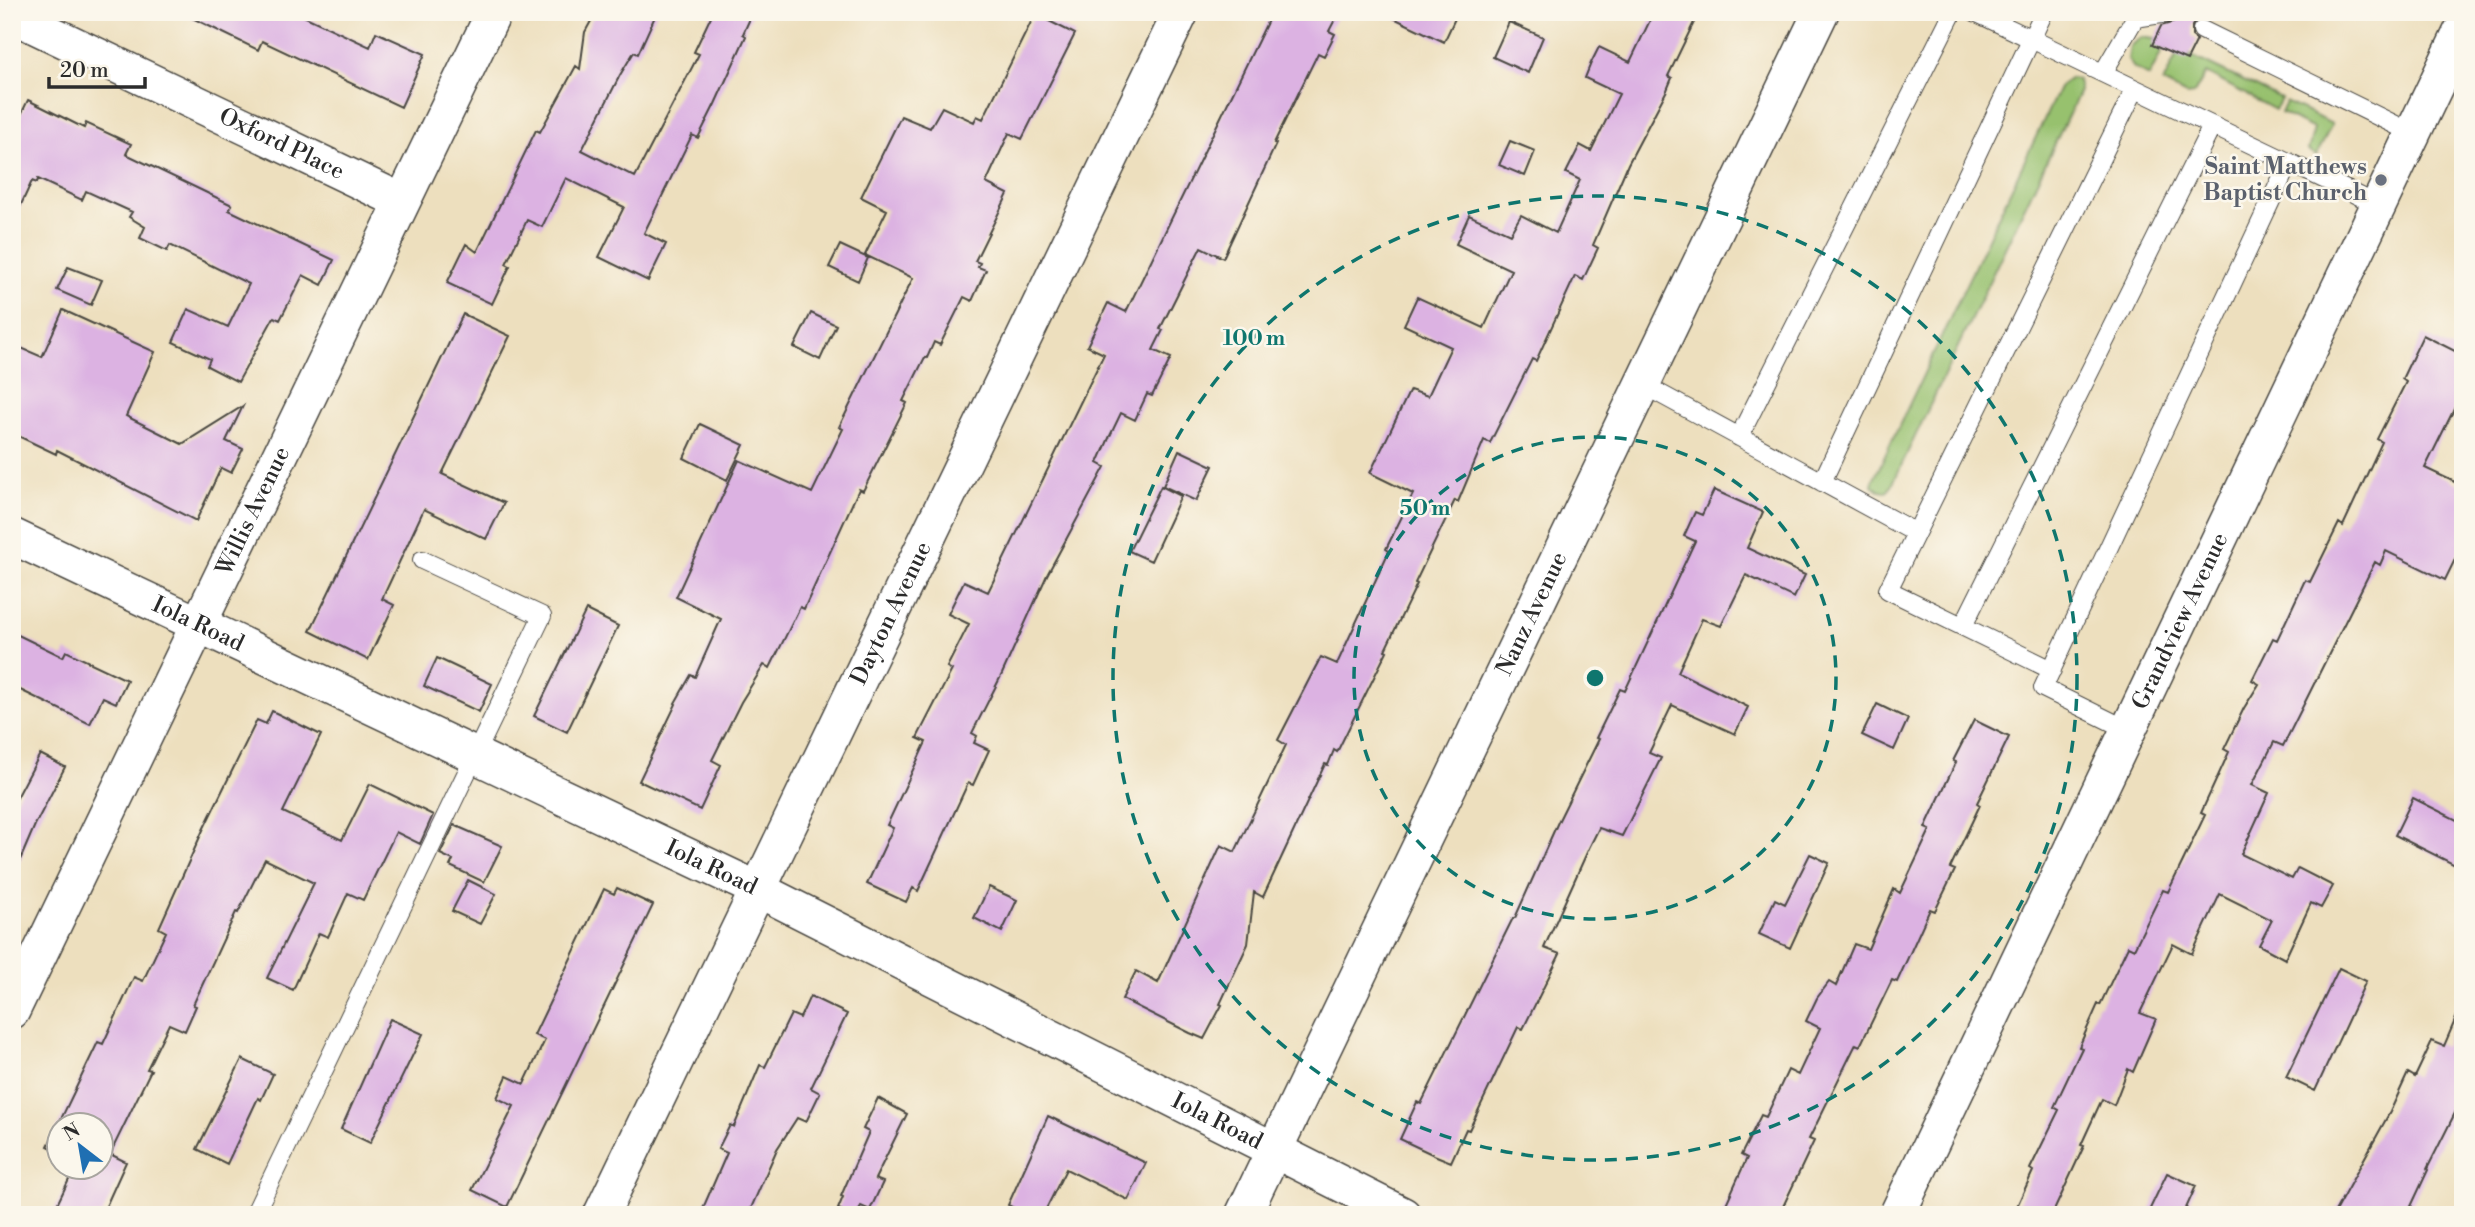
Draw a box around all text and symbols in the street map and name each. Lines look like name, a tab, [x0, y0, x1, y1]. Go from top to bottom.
scale bar	[49, 46, 145, 90]
text: 20 m	[60, 58, 109, 84]
street label: Oxford Place	[215, 102, 349, 186]
place label: Saint Matthews Baptist Church	[2203, 153, 2367, 207]
marker: Saint Matthews Baptist Church	[2373, 172, 2389, 188]
text: 100 m	[1223, 326, 1285, 352]
street label: Willis Avenue	[210, 442, 296, 581]
text: 50 m	[1400, 496, 1450, 522]
street label: Grandview Avenue	[2126, 528, 2234, 714]
street label: Dayton Avenue	[845, 537, 938, 689]
street label: Nanz Avenue	[1490, 547, 1573, 680]
street label: Iola Road	[148, 591, 249, 658]
centre of rings	[1583, 666, 1607, 690]
street label: Iola Road	[661, 834, 762, 901]
street label: Iola Road	[1167, 1087, 1267, 1156]
north arrow	[46, 1112, 116, 1182]
text: N	[59, 1118, 84, 1146]

